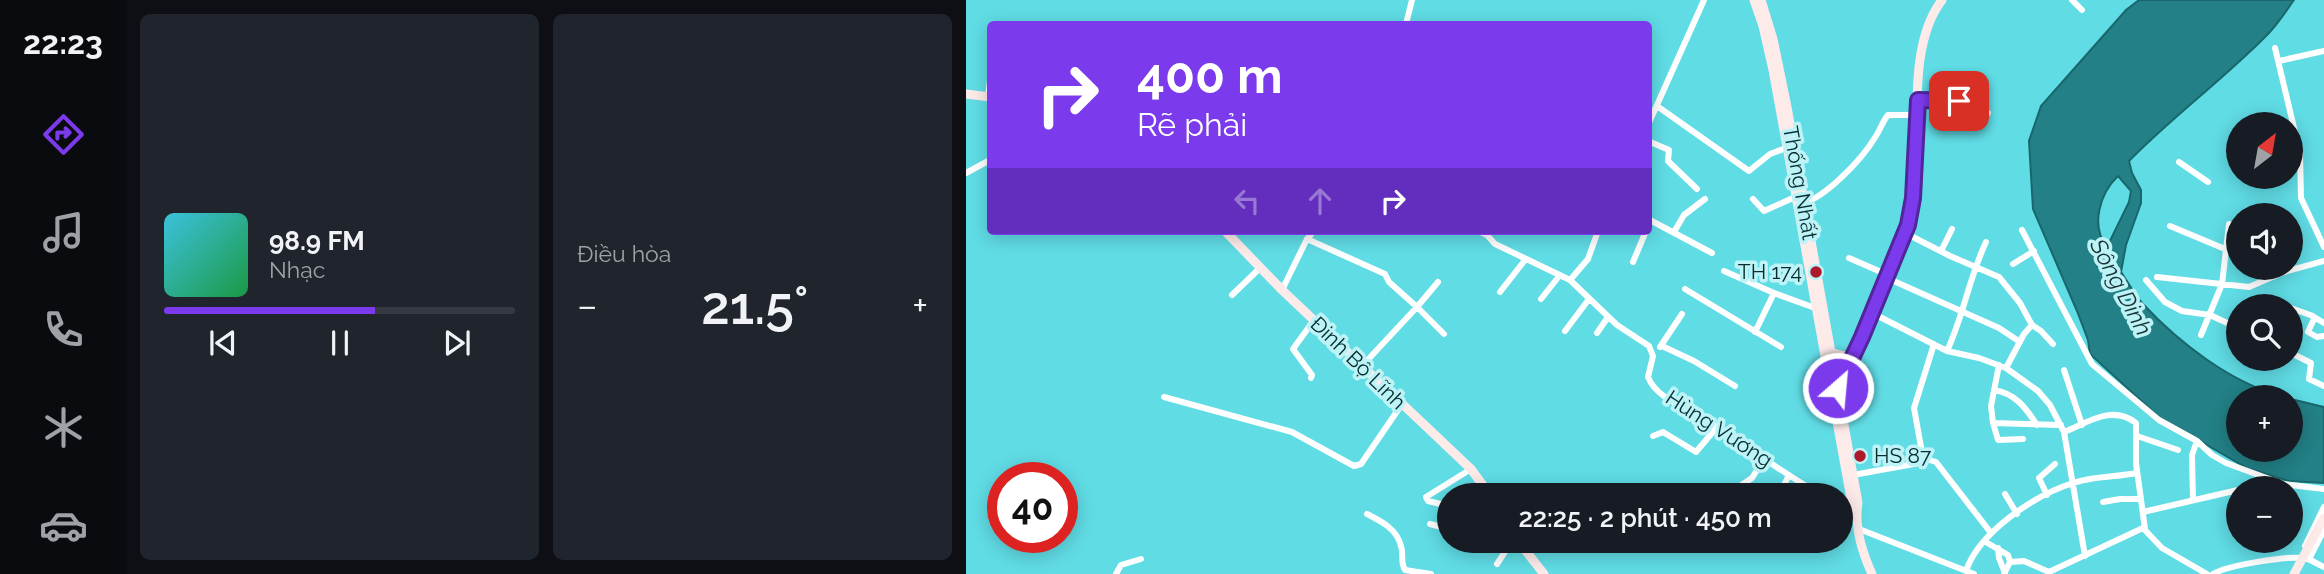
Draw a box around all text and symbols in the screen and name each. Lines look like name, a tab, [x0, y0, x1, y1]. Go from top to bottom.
text: 22:23	[23, 24, 103, 61]
text: 400 m	[1137, 47, 1283, 104]
icon: right	[1022, 49, 1113, 140]
pin	[1929, 71, 1989, 131]
icon: arrive	[1940, 82, 1978, 120]
text: Rẽ phải	[1137, 106, 1247, 143]
icon: directions	[39, 110, 88, 159]
north arrow	[2226, 112, 2303, 189]
map controls	[2226, 112, 2303, 553]
street label: Thống Nhất	[1778, 124, 1823, 242]
icon: left	[1228, 182, 1266, 220]
icon: ahead	[1301, 182, 1339, 220]
icon: right	[1374, 182, 1412, 220]
button: sound	[2226, 203, 2303, 280]
icon: music	[39, 208, 88, 257]
text: 98.9 FM	[269, 226, 365, 256]
water label: Sông Dinh	[2084, 233, 2158, 340]
text: Điều hòa	[577, 240, 671, 267]
text: Nhạc	[269, 256, 325, 283]
place label: TH 174	[1738, 259, 1802, 284]
marker: TH 174	[1808, 264, 1824, 280]
text: 21.5°	[701, 275, 808, 336]
text: −	[577, 283, 597, 328]
text: +	[912, 283, 928, 328]
button: search	[2226, 294, 2303, 371]
icon: phone	[39, 305, 88, 354]
street label: Đinh Bộ Lĩnh	[1306, 311, 1411, 414]
icon: previous	[204, 324, 242, 362]
icon: pause	[321, 324, 359, 362]
icon: next	[438, 324, 476, 362]
position arrow	[1801, 351, 1875, 425]
street label: Hùng Vương	[1661, 385, 1777, 472]
button: +	[2226, 385, 2303, 462]
icon: climate	[39, 403, 88, 452]
place label: HS 87	[1874, 443, 1932, 468]
marker: HS 87	[1852, 448, 1868, 464]
speed limit sign: 40	[987, 462, 1078, 553]
button: −	[2226, 476, 2303, 553]
icon: car	[39, 501, 88, 550]
text: 22:25 · 2 phút · 450 m	[1518, 503, 1772, 533]

